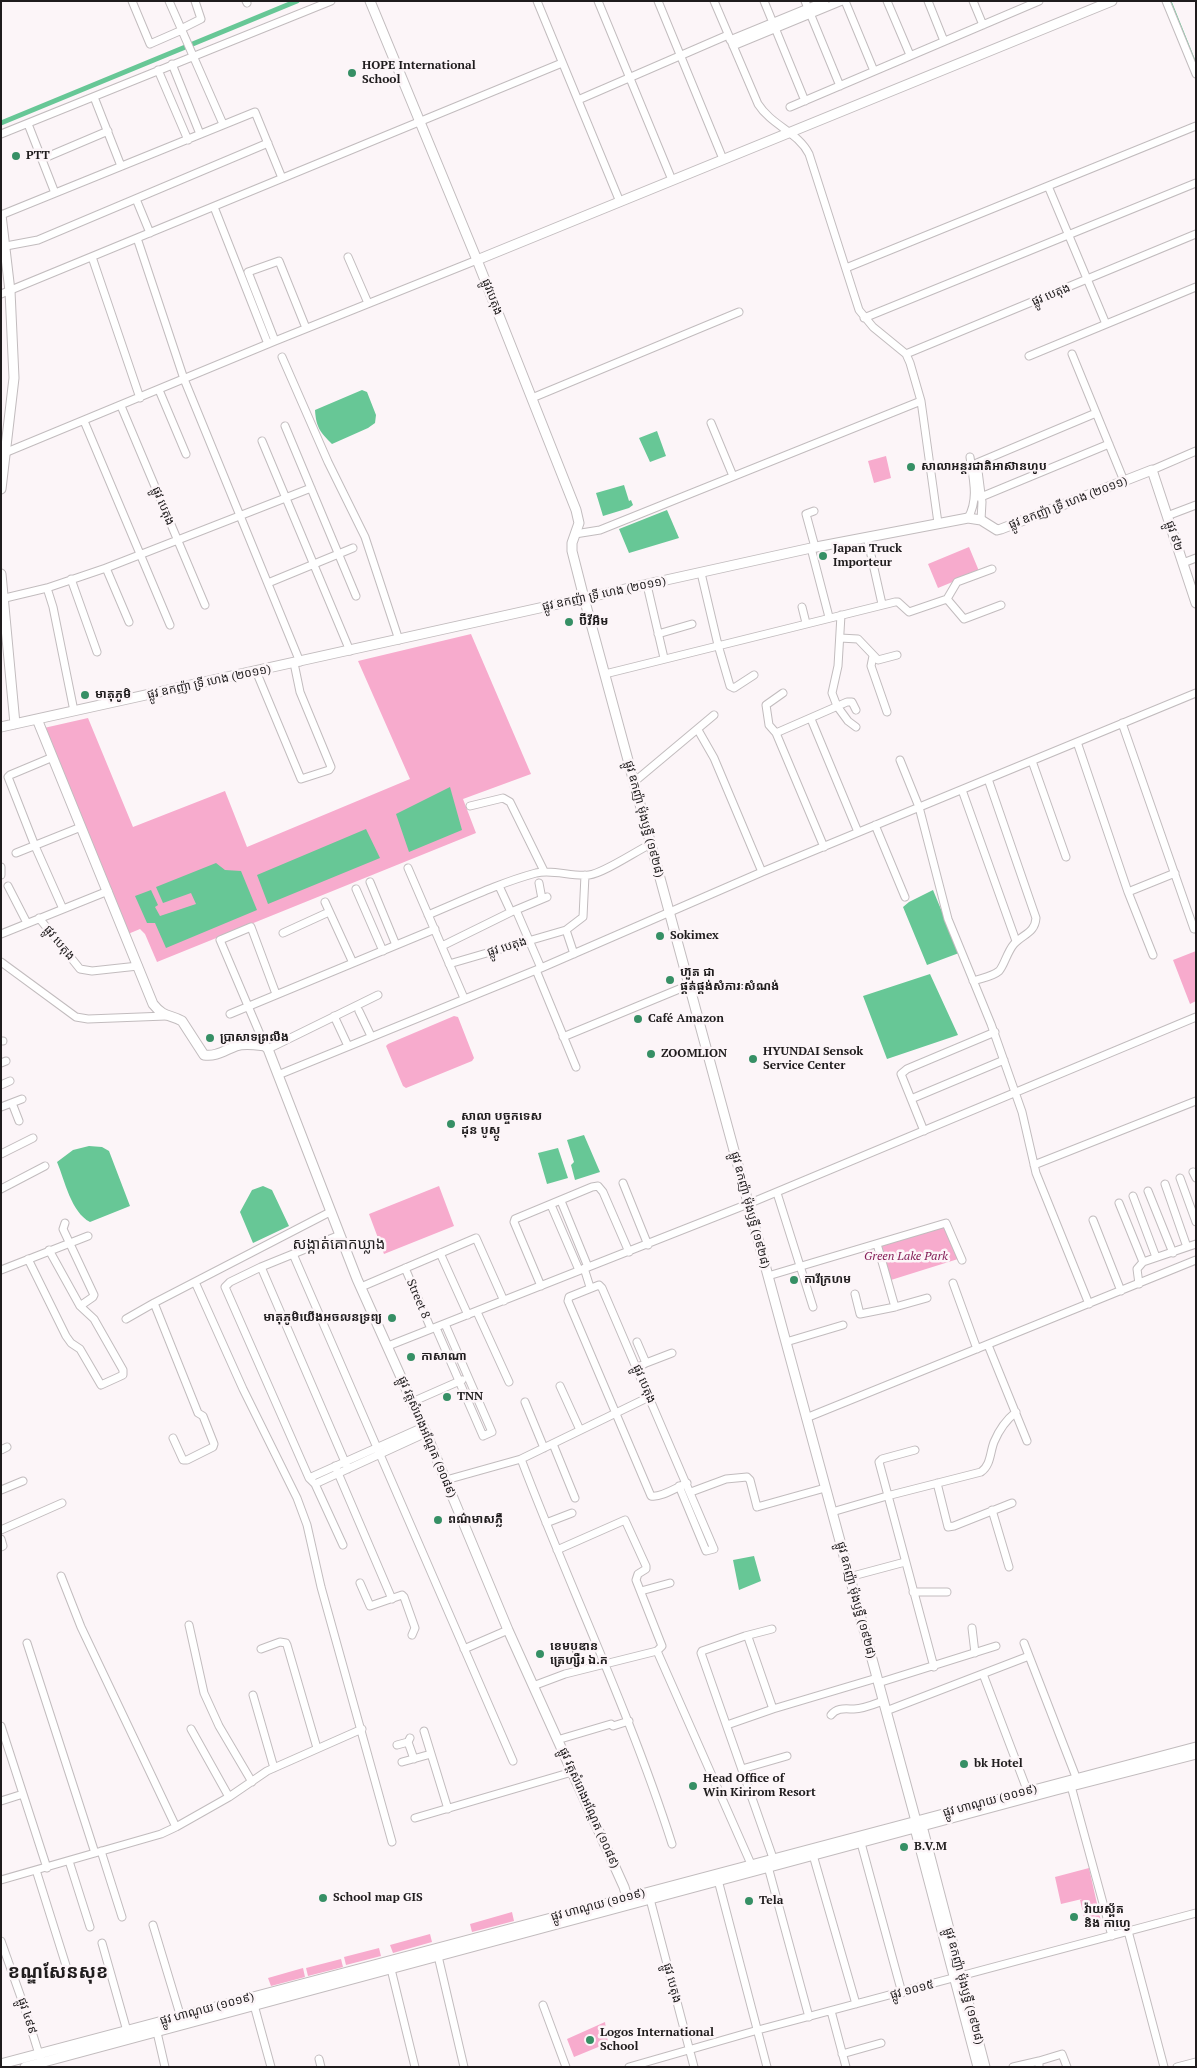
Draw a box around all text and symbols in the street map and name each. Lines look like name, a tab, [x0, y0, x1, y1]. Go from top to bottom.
place label: HOPE International School	[362, 59, 476, 87]
marker: HOPE International School	[346, 67, 358, 79]
place label: PTT	[26, 149, 50, 163]
marker: PTT	[10, 150, 22, 162]
street label: ផ្លូវបេតុង	[478, 277, 506, 317]
street label: ផ្លូវ បេតុង	[1029, 281, 1073, 309]
place label: សាលាអន្ដរជាតិអាស៊ានហូប	[921, 460, 1047, 474]
marker: សាលាអន្ដរជាតិអាស៊ានហូប	[905, 461, 917, 473]
street label: ផ្លូវ ឧកញ៉ា ទ្រី ហេង (២០១១)	[1006, 474, 1130, 532]
street label: ផ្លូវ បេតុង	[149, 484, 177, 528]
street label: ផ្លូវ ៩២	[1162, 519, 1186, 553]
place label: Japan Truck Importeur	[833, 542, 902, 570]
marker: Japan Truck Importeur	[817, 550, 829, 562]
street label: ផ្លូវ ឧកញ៉ា ទ្រី ហេង (២០១១)	[541, 574, 667, 614]
place label: ប៊ីវីអឹម	[579, 615, 608, 629]
marker: ប៊ីវីអឹម	[563, 616, 575, 628]
street label: ផ្លូវ ឧកញ៉ា ទ្រី ហេង (២០១១)	[146, 662, 272, 702]
place label: មាតុភូមិ	[95, 688, 131, 702]
marker: មាតុភូមិ	[79, 689, 91, 701]
street label: ផ្លូវ ឧកញ៉ា ម៉ុងឫទ្ធី (១៩២៨)	[621, 759, 667, 879]
street label: ផ្លូវ បេតុង	[41, 923, 77, 963]
place label: Sokimex	[670, 929, 719, 943]
marker: Sokimex	[654, 930, 666, 942]
street label: ផ្លូវ បេតុង	[485, 934, 529, 960]
place label: ហ៊ួត ជា ផ្គត់ផ្គង់សំភារៈសំណង់	[680, 966, 779, 994]
marker: ហ៊ួត ជា ផ្គត់ផ្គង់សំភារៈសំណង់	[664, 974, 676, 986]
place label: Café Amazon	[648, 1012, 724, 1026]
marker: Café Amazon	[632, 1013, 644, 1025]
place label: ប្រាសាទព្រលឹង	[220, 1031, 289, 1045]
marker: ប្រាសាទព្រលឹង	[204, 1032, 216, 1044]
place label: HYUNDAI Sensok Service Center	[763, 1045, 863, 1073]
place label: ZOOMLION	[661, 1047, 727, 1061]
marker: ZOOMLION	[645, 1048, 657, 1060]
marker: HYUNDAI Sensok Service Center	[747, 1053, 759, 1065]
place label: សាលា បច្ចកទេស ដុន បូស្កូ	[461, 1110, 542, 1138]
marker: សាលា បច្ចកទេស ដុន បូស្កូ	[445, 1118, 457, 1130]
street label: ផ្លូវ ឧកញ៉ា ម៉ុងឫទ្ធី (១៩២៨)	[727, 1150, 773, 1270]
district label: សង្កាត់គោកឃ្លាង	[293, 1236, 385, 1254]
park label: Green Lake Park	[864, 1250, 948, 1264]
place label: ការីក្រហម	[804, 1273, 851, 1287]
marker: ការីក្រហម	[788, 1274, 800, 1286]
street label: Street 8	[403, 1277, 433, 1321]
place label: មាតុភូមិយើងអចលនទ្រព្យ	[263, 1311, 382, 1325]
marker: មាតុភូមិយើងអចលនទ្រព្យ	[386, 1312, 398, 1324]
place label: កាសាណា	[421, 1350, 467, 1364]
marker: កាសាណា	[405, 1351, 417, 1363]
street label: ផ្លូវ បេតុង	[629, 1362, 659, 1406]
street label: ផ្លូវ វត្តសំរោងអណ្ដែត (១០៨៩)	[395, 1374, 459, 1500]
place label: TNN	[457, 1390, 483, 1404]
marker: TNN	[441, 1391, 453, 1403]
place label: ពណ៌មាសភ្លឺ	[448, 1513, 503, 1527]
marker: ពណ៌មាសភ្លឺ	[432, 1514, 444, 1526]
street label: ផ្លូវ ឧកញ៉ា ម៉ុងឫទ្ធី (១៩២៨)	[833, 1540, 879, 1660]
place label: ខេមបូឌាន ត្រេហ្សឺរ ឯ.ក	[550, 1640, 608, 1668]
marker: ខេមបូឌាន ត្រេហ្សឺរ ឯ.ក	[534, 1648, 546, 1660]
street label: ផ្លូវ វត្តសំរោងអណ្ដែត (១០៨៩)	[556, 1745, 622, 1871]
place label: bk Hotel	[974, 1757, 1023, 1771]
marker: bk Hotel	[958, 1758, 970, 1770]
place label: Head Office of Win Kirirom Resort	[703, 1772, 816, 1800]
marker: Head Office of Win Kirirom Resort	[687, 1780, 699, 1792]
street label: ផ្លូវ ហាណូយ (១០១៩)	[941, 1781, 1039, 1821]
place label: B.V.M	[914, 1840, 947, 1854]
marker: B.V.M	[898, 1841, 910, 1853]
street label: ផ្លូវ ហាណូយ (១០១៩)	[549, 1885, 647, 1925]
place label: School map GIS	[333, 1891, 423, 1905]
marker: School map GIS	[317, 1892, 329, 1904]
place label: Tela	[759, 1894, 783, 1908]
marker: Tela	[743, 1895, 755, 1907]
place label: វ៉ាយស្ព័ត និង កាហ្វេ	[1084, 1903, 1131, 1931]
marker: វ៉ាយស្ព័ត និង កាហ្វេ	[1068, 1911, 1080, 1923]
street label: ផ្លូវ ឧកញ៉ា ម៉ុងឫទ្ធី (១៩២៨)	[941, 1926, 987, 2046]
street label: ផ្លូវ បេតុង	[660, 1961, 684, 2005]
district label: ខណ្ឌសែនសុខ	[8, 1962, 108, 1984]
street label: ផ្លូវ ១០១៥	[888, 1977, 936, 2003]
street label: ផ្លូវ ហាណូយ (១០១៩)	[158, 1989, 256, 2029]
street label: ផ្លូវ ៤៩៩	[14, 1996, 40, 2036]
place label: Logos International School	[600, 2026, 714, 2054]
marker: Logos International School	[584, 2034, 596, 2046]

